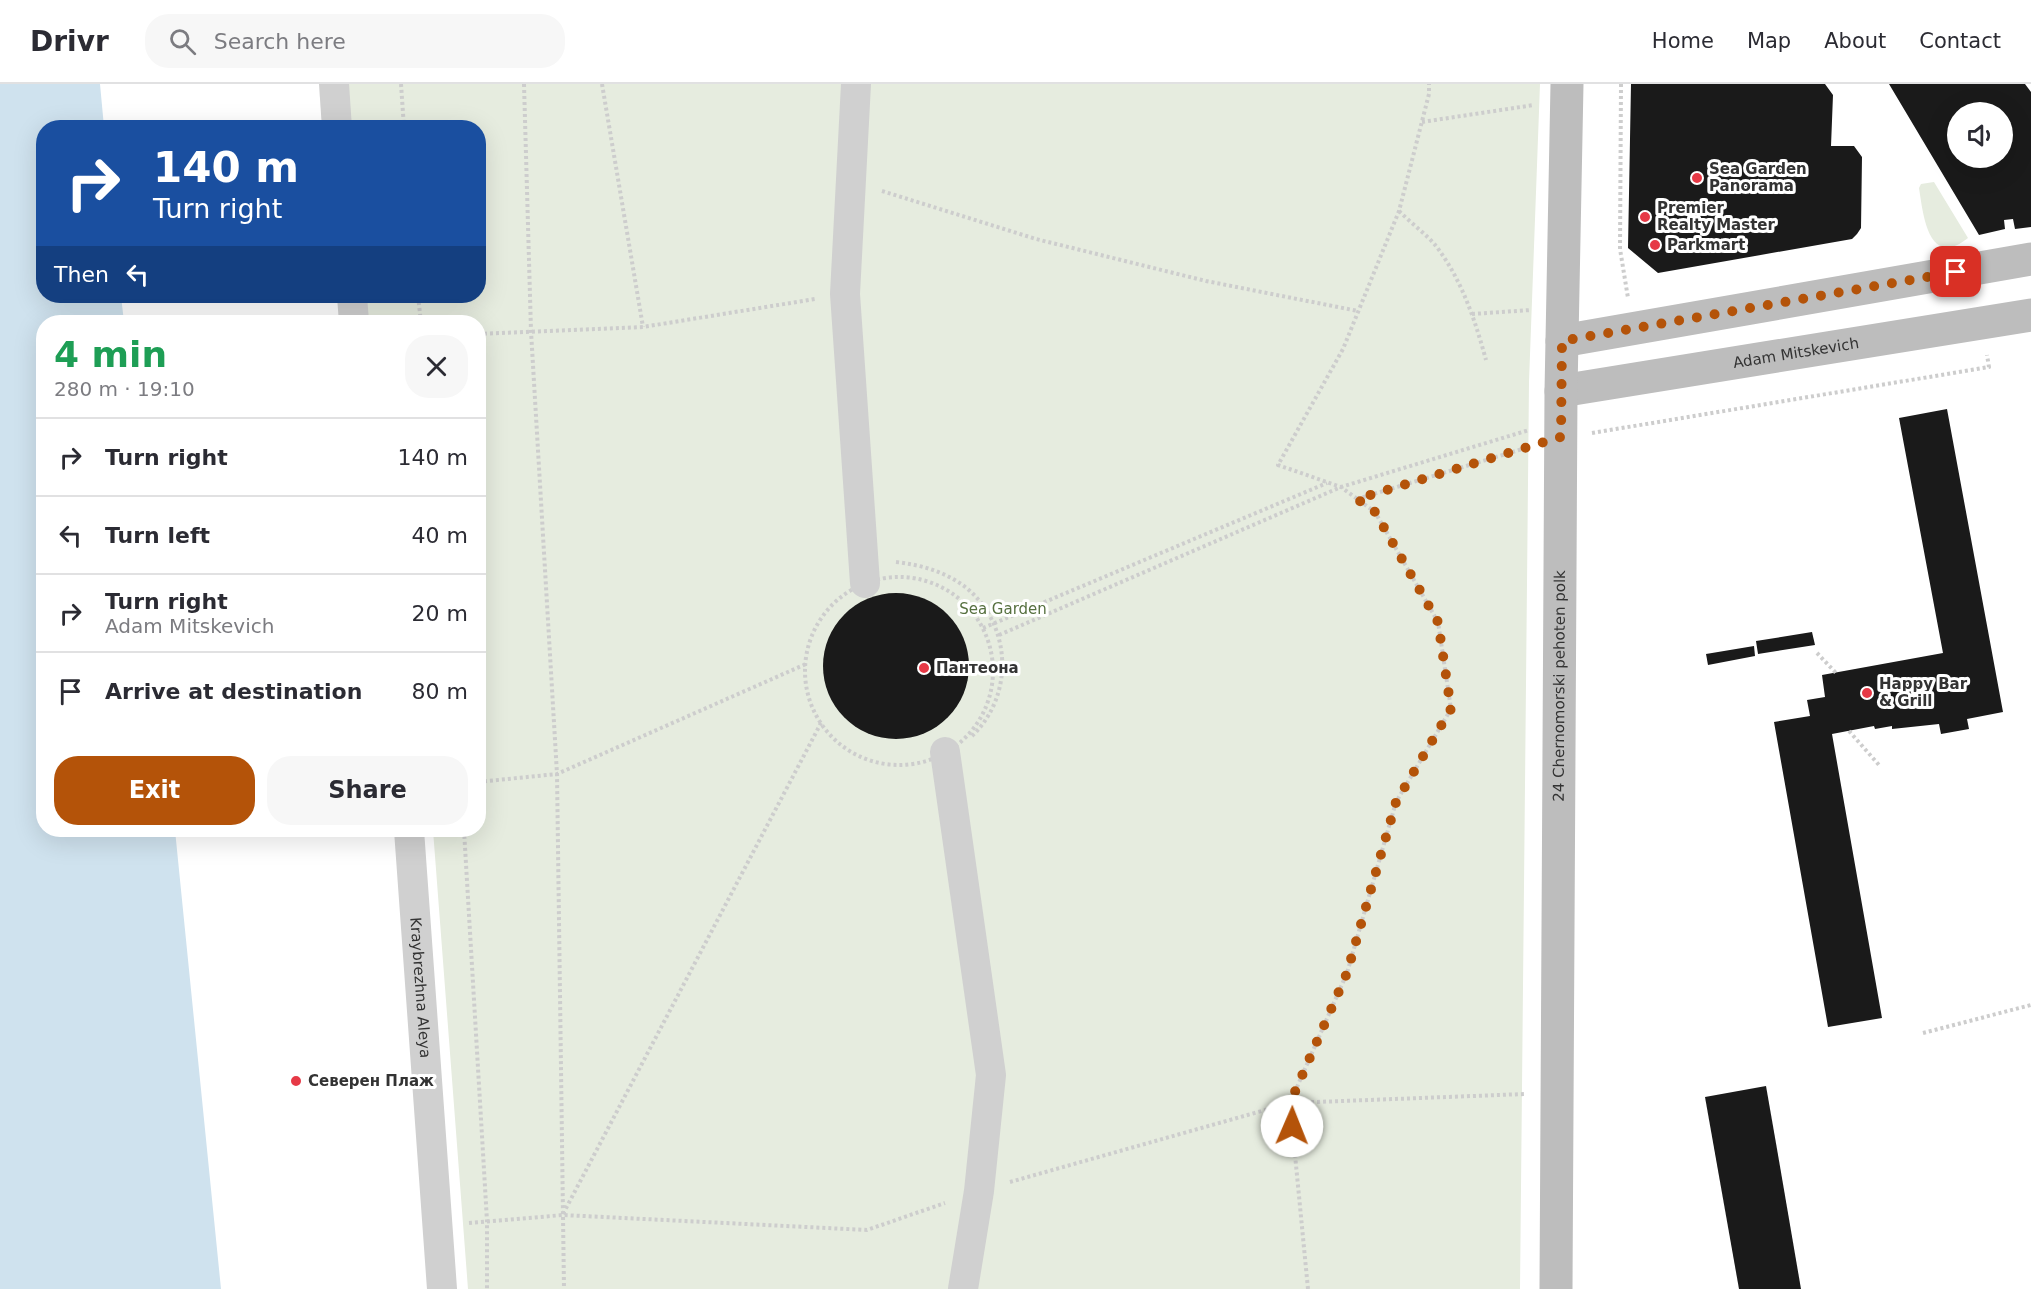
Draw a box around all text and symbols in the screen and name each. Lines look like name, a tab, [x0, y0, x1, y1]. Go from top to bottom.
search box	[145, 14, 565, 68]
text: Drivr	[30, 25, 109, 58]
icon: search	[166, 25, 199, 58]
text: Search here	[214, 29, 346, 54]
text: Home	[1652, 29, 1714, 53]
text: Map	[1747, 29, 1791, 53]
text: About	[1824, 29, 1886, 53]
text: Contact	[1919, 29, 2001, 53]
map controls	[1947, 102, 2013, 168]
button: sound	[1947, 102, 2013, 168]
text: 140 m	[153, 143, 299, 192]
icon: right	[54, 144, 132, 222]
place label: Sea Garden Panorama	[1709, 160, 1807, 195]
marker: Sea Garden Panorama	[1690, 171, 1704, 185]
text: Turn right	[153, 193, 282, 224]
place label: Premier Realty Master	[1657, 199, 1775, 234]
marker: Premier Realty Master	[1638, 210, 1652, 224]
place label: Parkmart	[1667, 236, 1745, 254]
marker: Parkmart	[1648, 238, 1662, 252]
pin	[1930, 246, 1981, 297]
icon: arrive	[1939, 255, 1972, 288]
icon: left	[121, 258, 154, 291]
text: Then	[54, 262, 109, 287]
text: 4 min	[54, 334, 167, 375]
street label: Adam Mitskevich	[1732, 334, 1860, 372]
button: close	[405, 335, 468, 398]
text: 280 m · 19:10	[54, 377, 195, 401]
icon: right	[54, 441, 87, 474]
text: Turn right	[105, 445, 228, 470]
text: 140 m	[398, 445, 468, 470]
icon: left	[54, 519, 87, 552]
text: Turn left	[105, 523, 210, 548]
text: 40 m	[412, 523, 468, 548]
street label: 24 Chernomorski pehoten polk	[1550, 570, 1569, 802]
text: Turn right	[105, 589, 228, 614]
icon: right	[54, 597, 87, 630]
park label: Sea Garden	[959, 600, 1047, 618]
text: 20 m	[412, 601, 468, 626]
text: Adam Mitskevich	[105, 614, 274, 638]
place label: Пантеона	[936, 659, 1019, 677]
marker: Пантеона	[917, 661, 931, 675]
icon: arrive	[54, 675, 87, 708]
place label: Happy Bar & Grill	[1879, 675, 1968, 710]
text: Arrive at destination	[105, 679, 362, 704]
text: 80 m	[412, 679, 468, 704]
marker: Happy Bar & Grill	[1860, 686, 1874, 700]
button: Exit	[54, 756, 255, 825]
button: Share	[267, 756, 468, 825]
street label: Kraybrezhna Aleya	[406, 916, 434, 1059]
place label: Северен Плаж	[308, 1072, 434, 1090]
marker: Северен Плаж	[289, 1074, 303, 1088]
position arrow	[1260, 1094, 1324, 1158]

